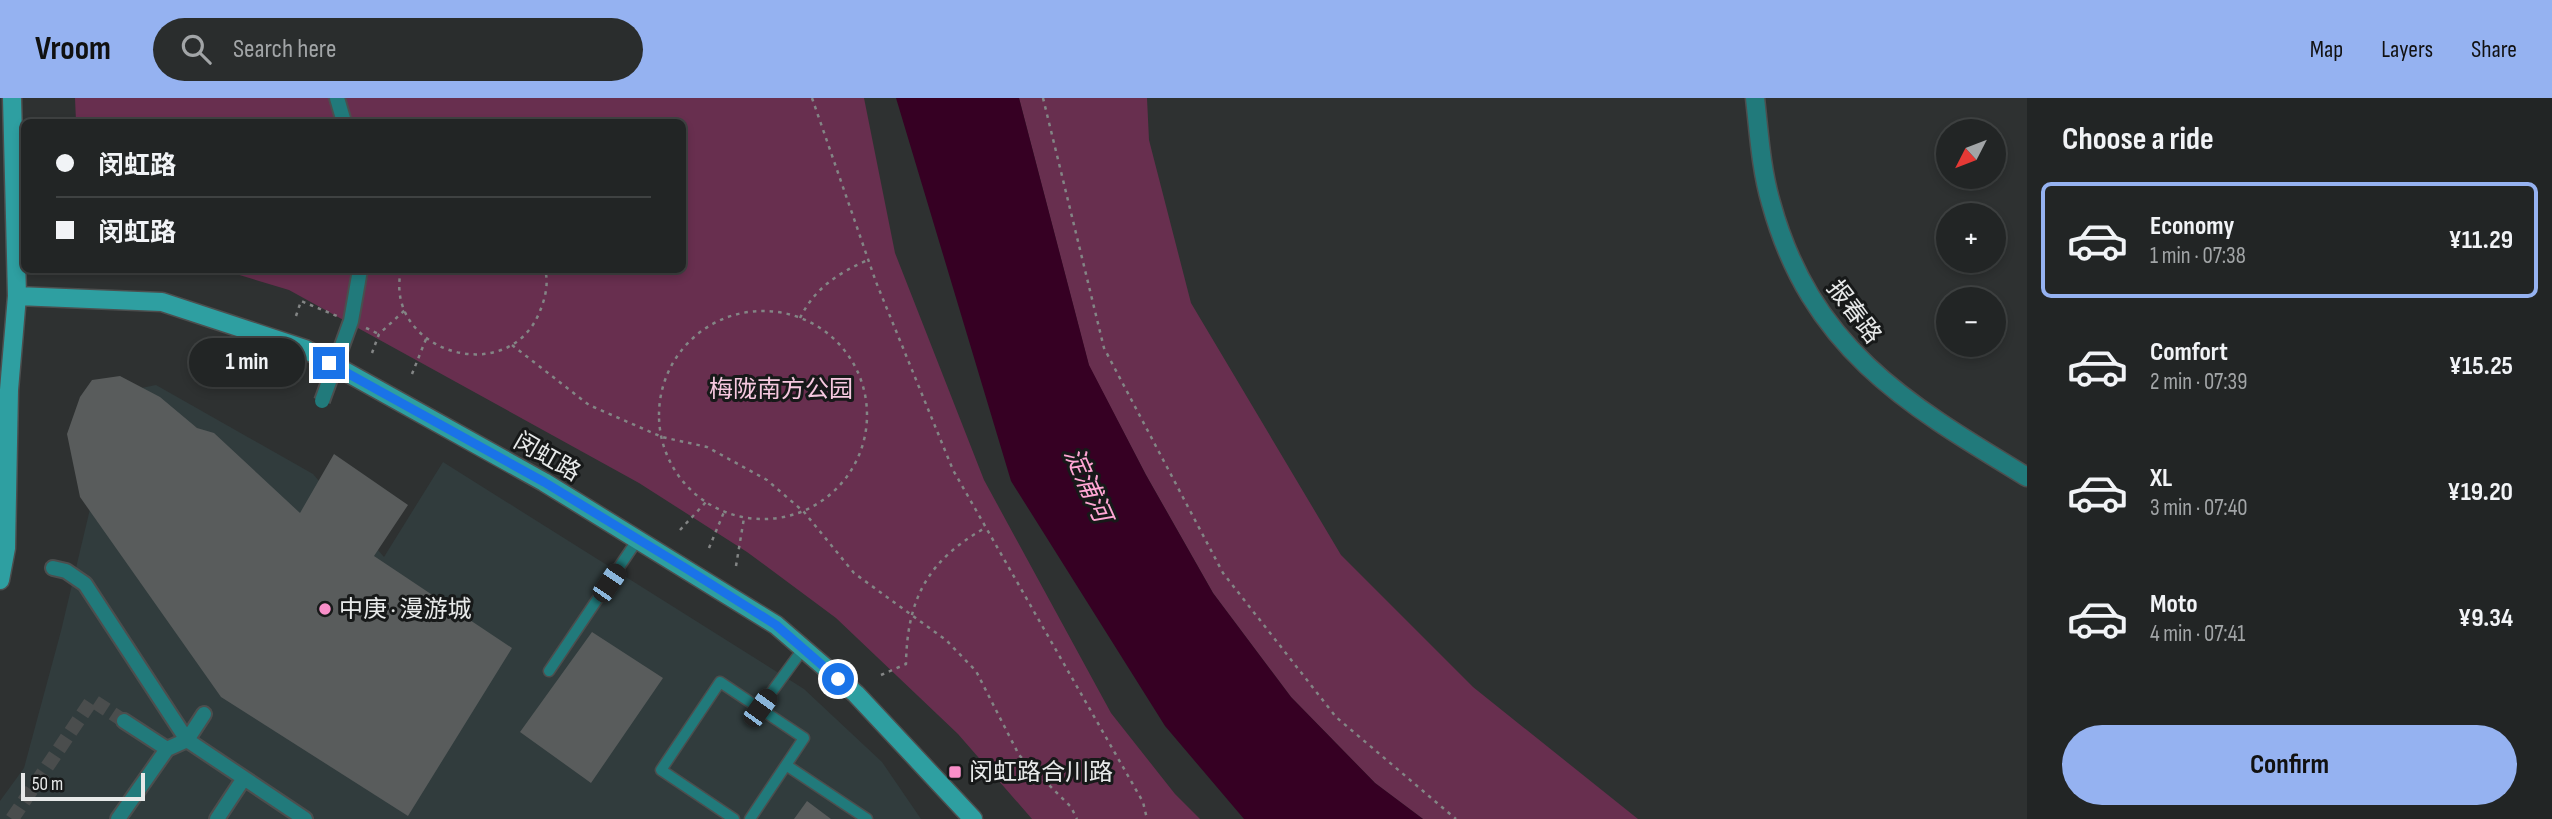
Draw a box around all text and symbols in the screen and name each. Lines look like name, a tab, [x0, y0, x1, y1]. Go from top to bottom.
search box	[153, 18, 643, 81]
text: Vroom	[35, 29, 111, 69]
icon: search	[177, 30, 215, 68]
text: Search here	[233, 34, 336, 65]
text: Map	[2310, 35, 2343, 64]
text: Layers	[2381, 35, 2433, 64]
text: Share	[2471, 35, 2517, 64]
north arrow	[1936, 119, 2006, 189]
map controls	[1936, 119, 2006, 357]
text: Choose a ride	[2062, 120, 2214, 159]
text: 闵虹路	[98, 151, 176, 182]
button: +	[1936, 203, 2006, 273]
icon: car	[2066, 209, 2129, 272]
text: Economy	[2150, 211, 2234, 242]
text: 闵虹路	[98, 218, 176, 249]
text: ¥11.29	[2448, 225, 2513, 256]
text: 1 min · 07:38	[2150, 242, 2246, 270]
street label: 报春路	[1821, 275, 1887, 349]
button: −	[1936, 287, 2006, 357]
icon: car	[2066, 335, 2129, 398]
text: Comfort	[2150, 337, 2228, 368]
callout: 1 min	[189, 338, 304, 388]
route end	[313, 347, 345, 379]
text: 1 min	[226, 348, 268, 376]
text: ¥15.25	[2449, 351, 2513, 382]
text: 2 min · 07:39	[2150, 368, 2247, 396]
park label: 梅陇南方公园	[709, 375, 853, 404]
street label: 闵虹路	[509, 426, 585, 488]
water label: 淀浦河	[1057, 443, 1119, 531]
icon: car	[2066, 461, 2129, 524]
text: XL	[2150, 463, 2172, 494]
text: ¥19.20	[2447, 477, 2513, 508]
text: 3 min · 07:40	[2150, 494, 2248, 522]
car	[589, 560, 630, 606]
icon: car	[2066, 587, 2129, 650]
text: Moto	[2150, 589, 2198, 620]
place label: 中庚 · 漫游城	[339, 595, 471, 624]
marker: 中庚 · 漫游城	[317, 601, 333, 617]
text: ¥9.34	[2458, 603, 2513, 634]
text: 4 min · 07:41	[2150, 620, 2245, 648]
route start	[822, 663, 854, 695]
car	[740, 685, 781, 731]
button: Confirm	[2062, 725, 2517, 805]
place label: 闵虹路合川路	[969, 758, 1113, 787]
marker: 闵虹路合川路	[947, 764, 963, 780]
scale bar	[21, 770, 145, 802]
text: 50 m	[32, 773, 63, 796]

